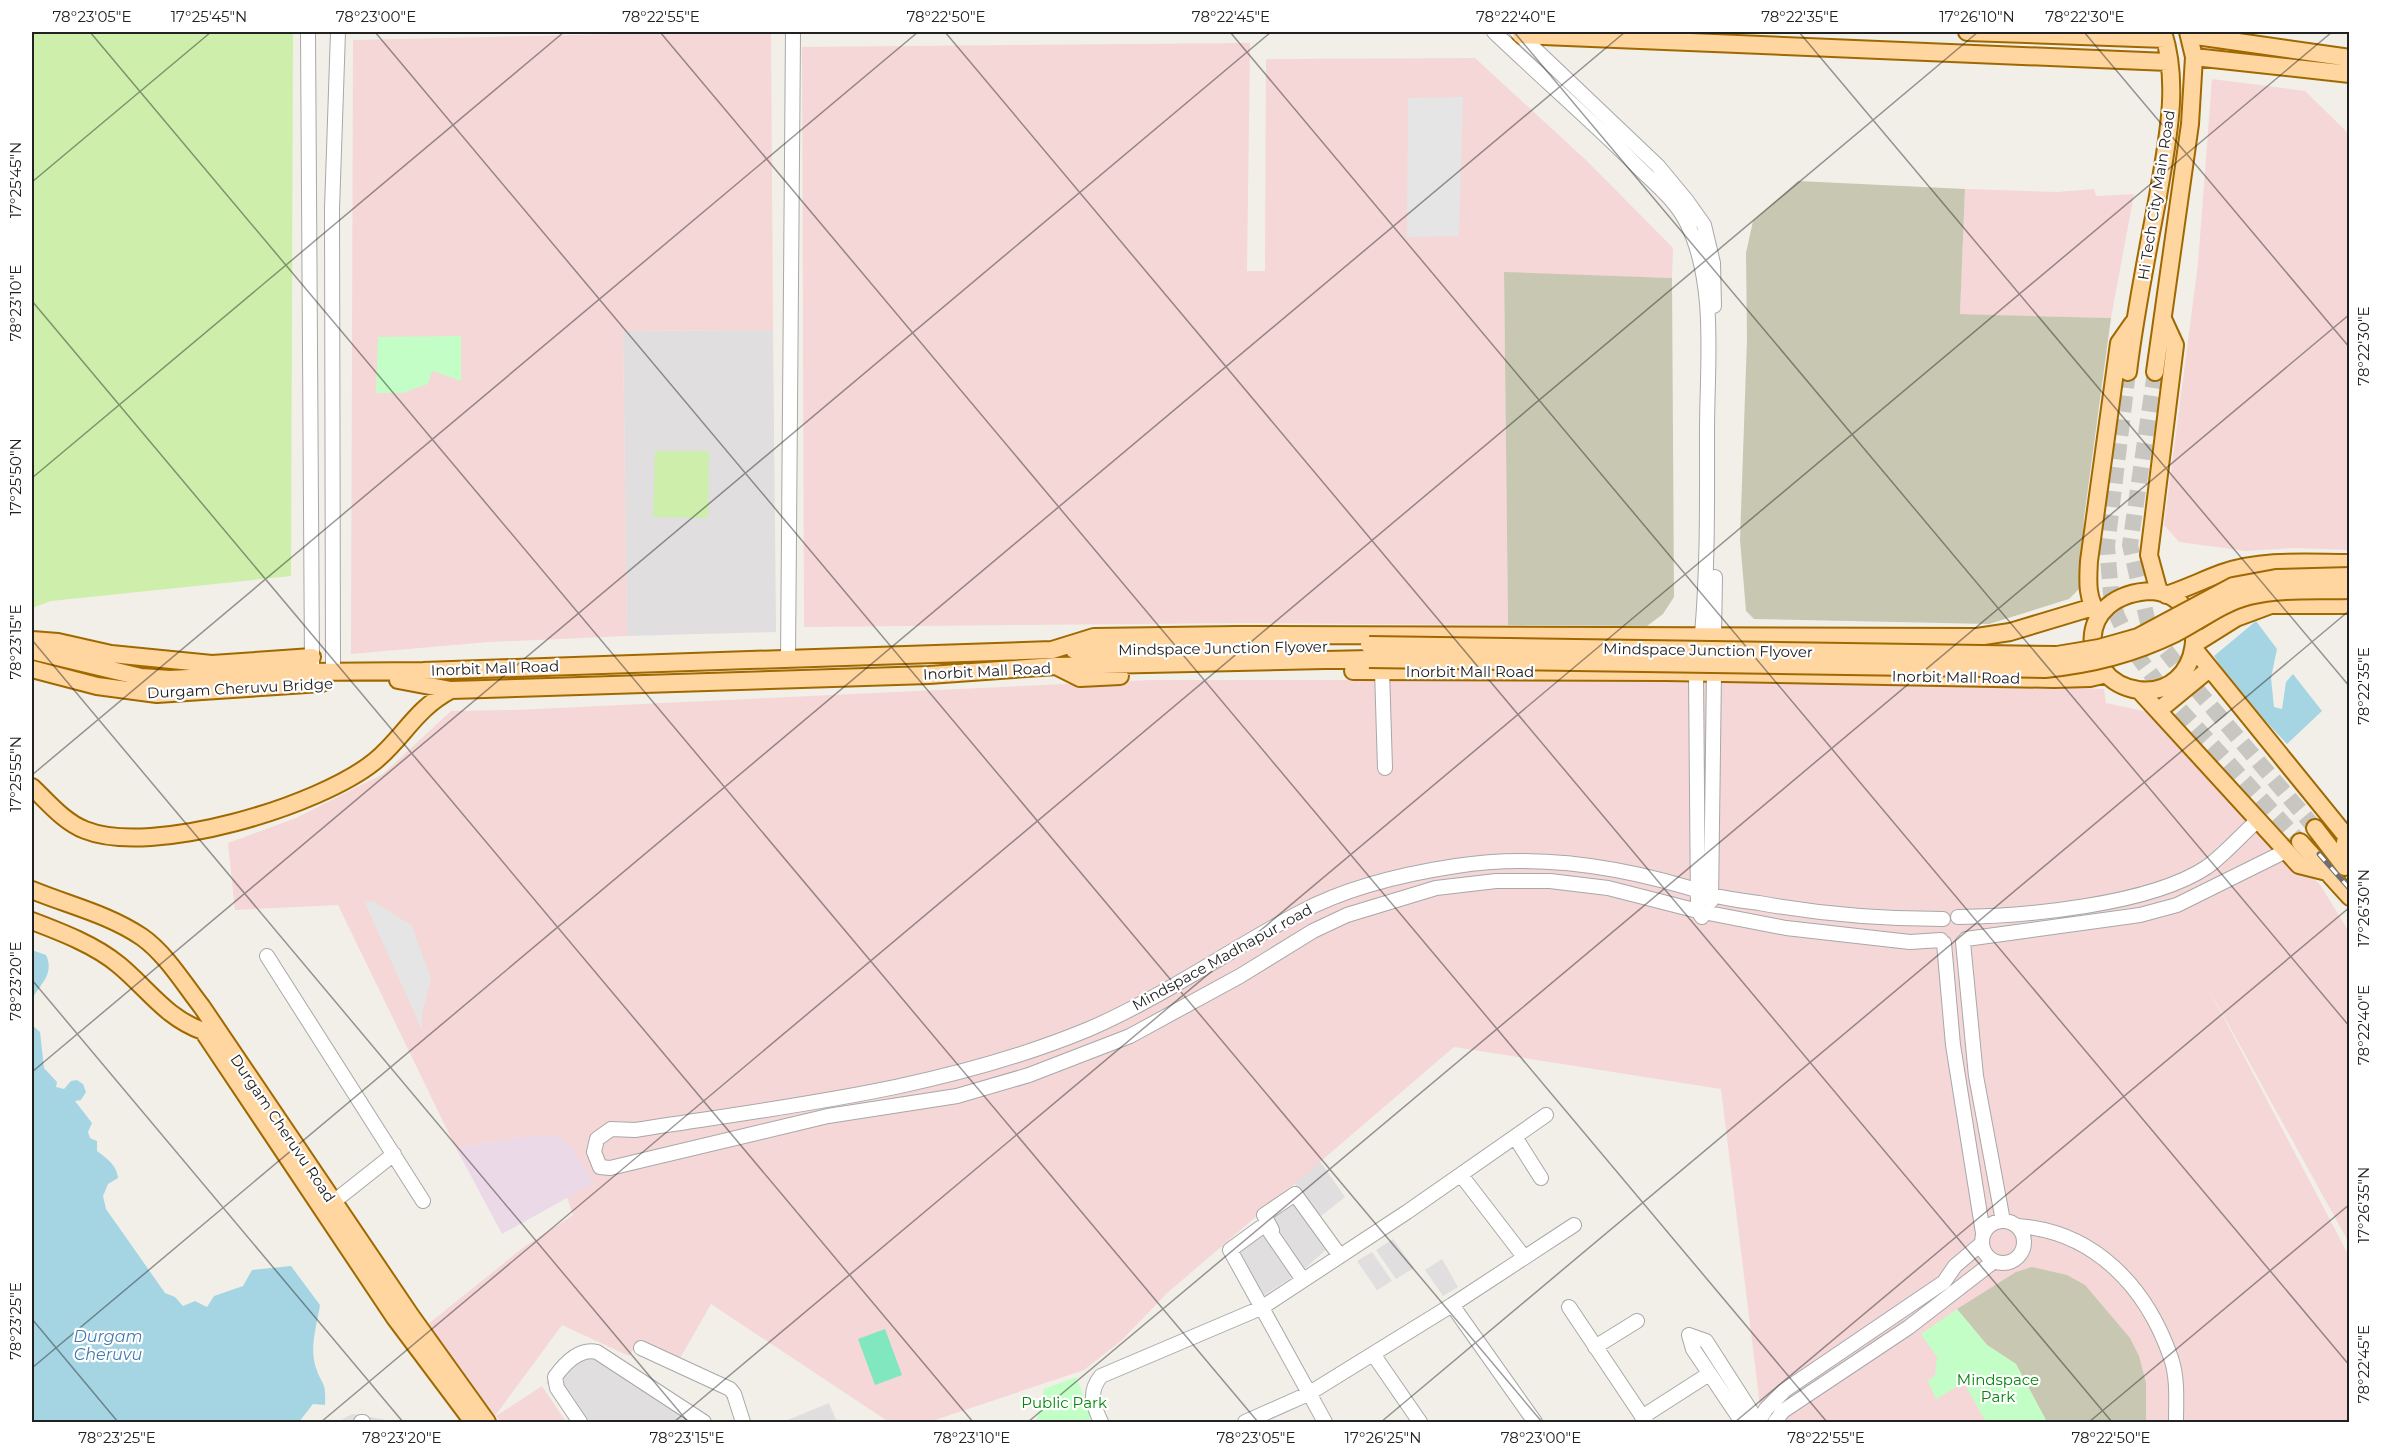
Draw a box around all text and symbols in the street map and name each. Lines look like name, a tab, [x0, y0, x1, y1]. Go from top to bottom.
text: 78°23'05"E	[53, 7, 131, 26]
text: 17°25'45"N	[171, 7, 247, 26]
text: 78°23'00"E	[336, 7, 416, 26]
text: 78°22'55"E	[622, 7, 700, 26]
text: 78°22'50"E	[906, 7, 986, 26]
text: 78°22'45"E	[1192, 7, 1270, 26]
text: 78°22'40"E	[1476, 7, 1556, 26]
text: 78°22'35"E	[1761, 7, 1839, 26]
text: 17°26'10"N	[1939, 7, 2015, 26]
text: 78°22'30"E	[2045, 7, 2125, 26]
street label: Hi Tech City Main Road	[2133, 109, 2179, 281]
text: 17°25'45"N	[6, 142, 25, 218]
text: 78°23'10"E	[6, 265, 25, 341]
text: 78°22'30"E	[2354, 306, 2373, 386]
text: 17°25'50"N	[6, 438, 25, 516]
text: 78°23'15"E	[6, 605, 25, 679]
street label: Mindspace Junction Flyover	[1118, 637, 1328, 659]
street label: Mindspace Junction Flyover	[1603, 639, 1813, 661]
text: 78°22'35"E	[2354, 647, 2373, 725]
street label: Inorbit Mall Road	[430, 656, 560, 680]
street label: Inorbit Mall Road	[922, 658, 1052, 684]
street label: Inorbit Mall Road	[1406, 662, 1534, 681]
street label: Inorbit Mall Road	[1892, 666, 2020, 688]
street label: Durgam Cheruvu Bridge	[147, 674, 333, 702]
text: 17°25'55"N	[6, 736, 25, 812]
text: 17°26'30"N	[2354, 869, 2373, 947]
street label: Mindspace Madhapur road	[1129, 899, 1315, 1015]
text: 78°23'20"E	[6, 941, 25, 1021]
text: 78°22'40"E	[2354, 985, 2373, 1065]
street label: Durgam Cheruvu Road	[226, 1050, 340, 1206]
text: 17°26'35"N	[2354, 1167, 2373, 1243]
text: 78°23'25"E	[6, 1282, 25, 1360]
text: 78°22'45"E	[2354, 1325, 2373, 1403]
water label: Durgam Cheruvu	[74, 1327, 143, 1364]
park label: Mindspace Park	[1957, 1370, 2039, 1406]
park label: Public Park	[1021, 1393, 1107, 1412]
text: 78°23'25"E	[78, 1428, 156, 1447]
text: 78°23'20"E	[362, 1428, 442, 1447]
text: 78°23'15"E	[650, 1428, 724, 1447]
text: 78°23'10"E	[934, 1428, 1010, 1447]
text: 78°23'05"E	[1217, 1428, 1295, 1447]
text: 17°26'25"N	[1345, 1428, 1421, 1447]
text: 78°23'00"E	[1501, 1428, 1581, 1447]
text: 78°22'55"E	[1787, 1428, 1865, 1447]
text: 78°22'50"E	[2071, 1428, 2151, 1447]

